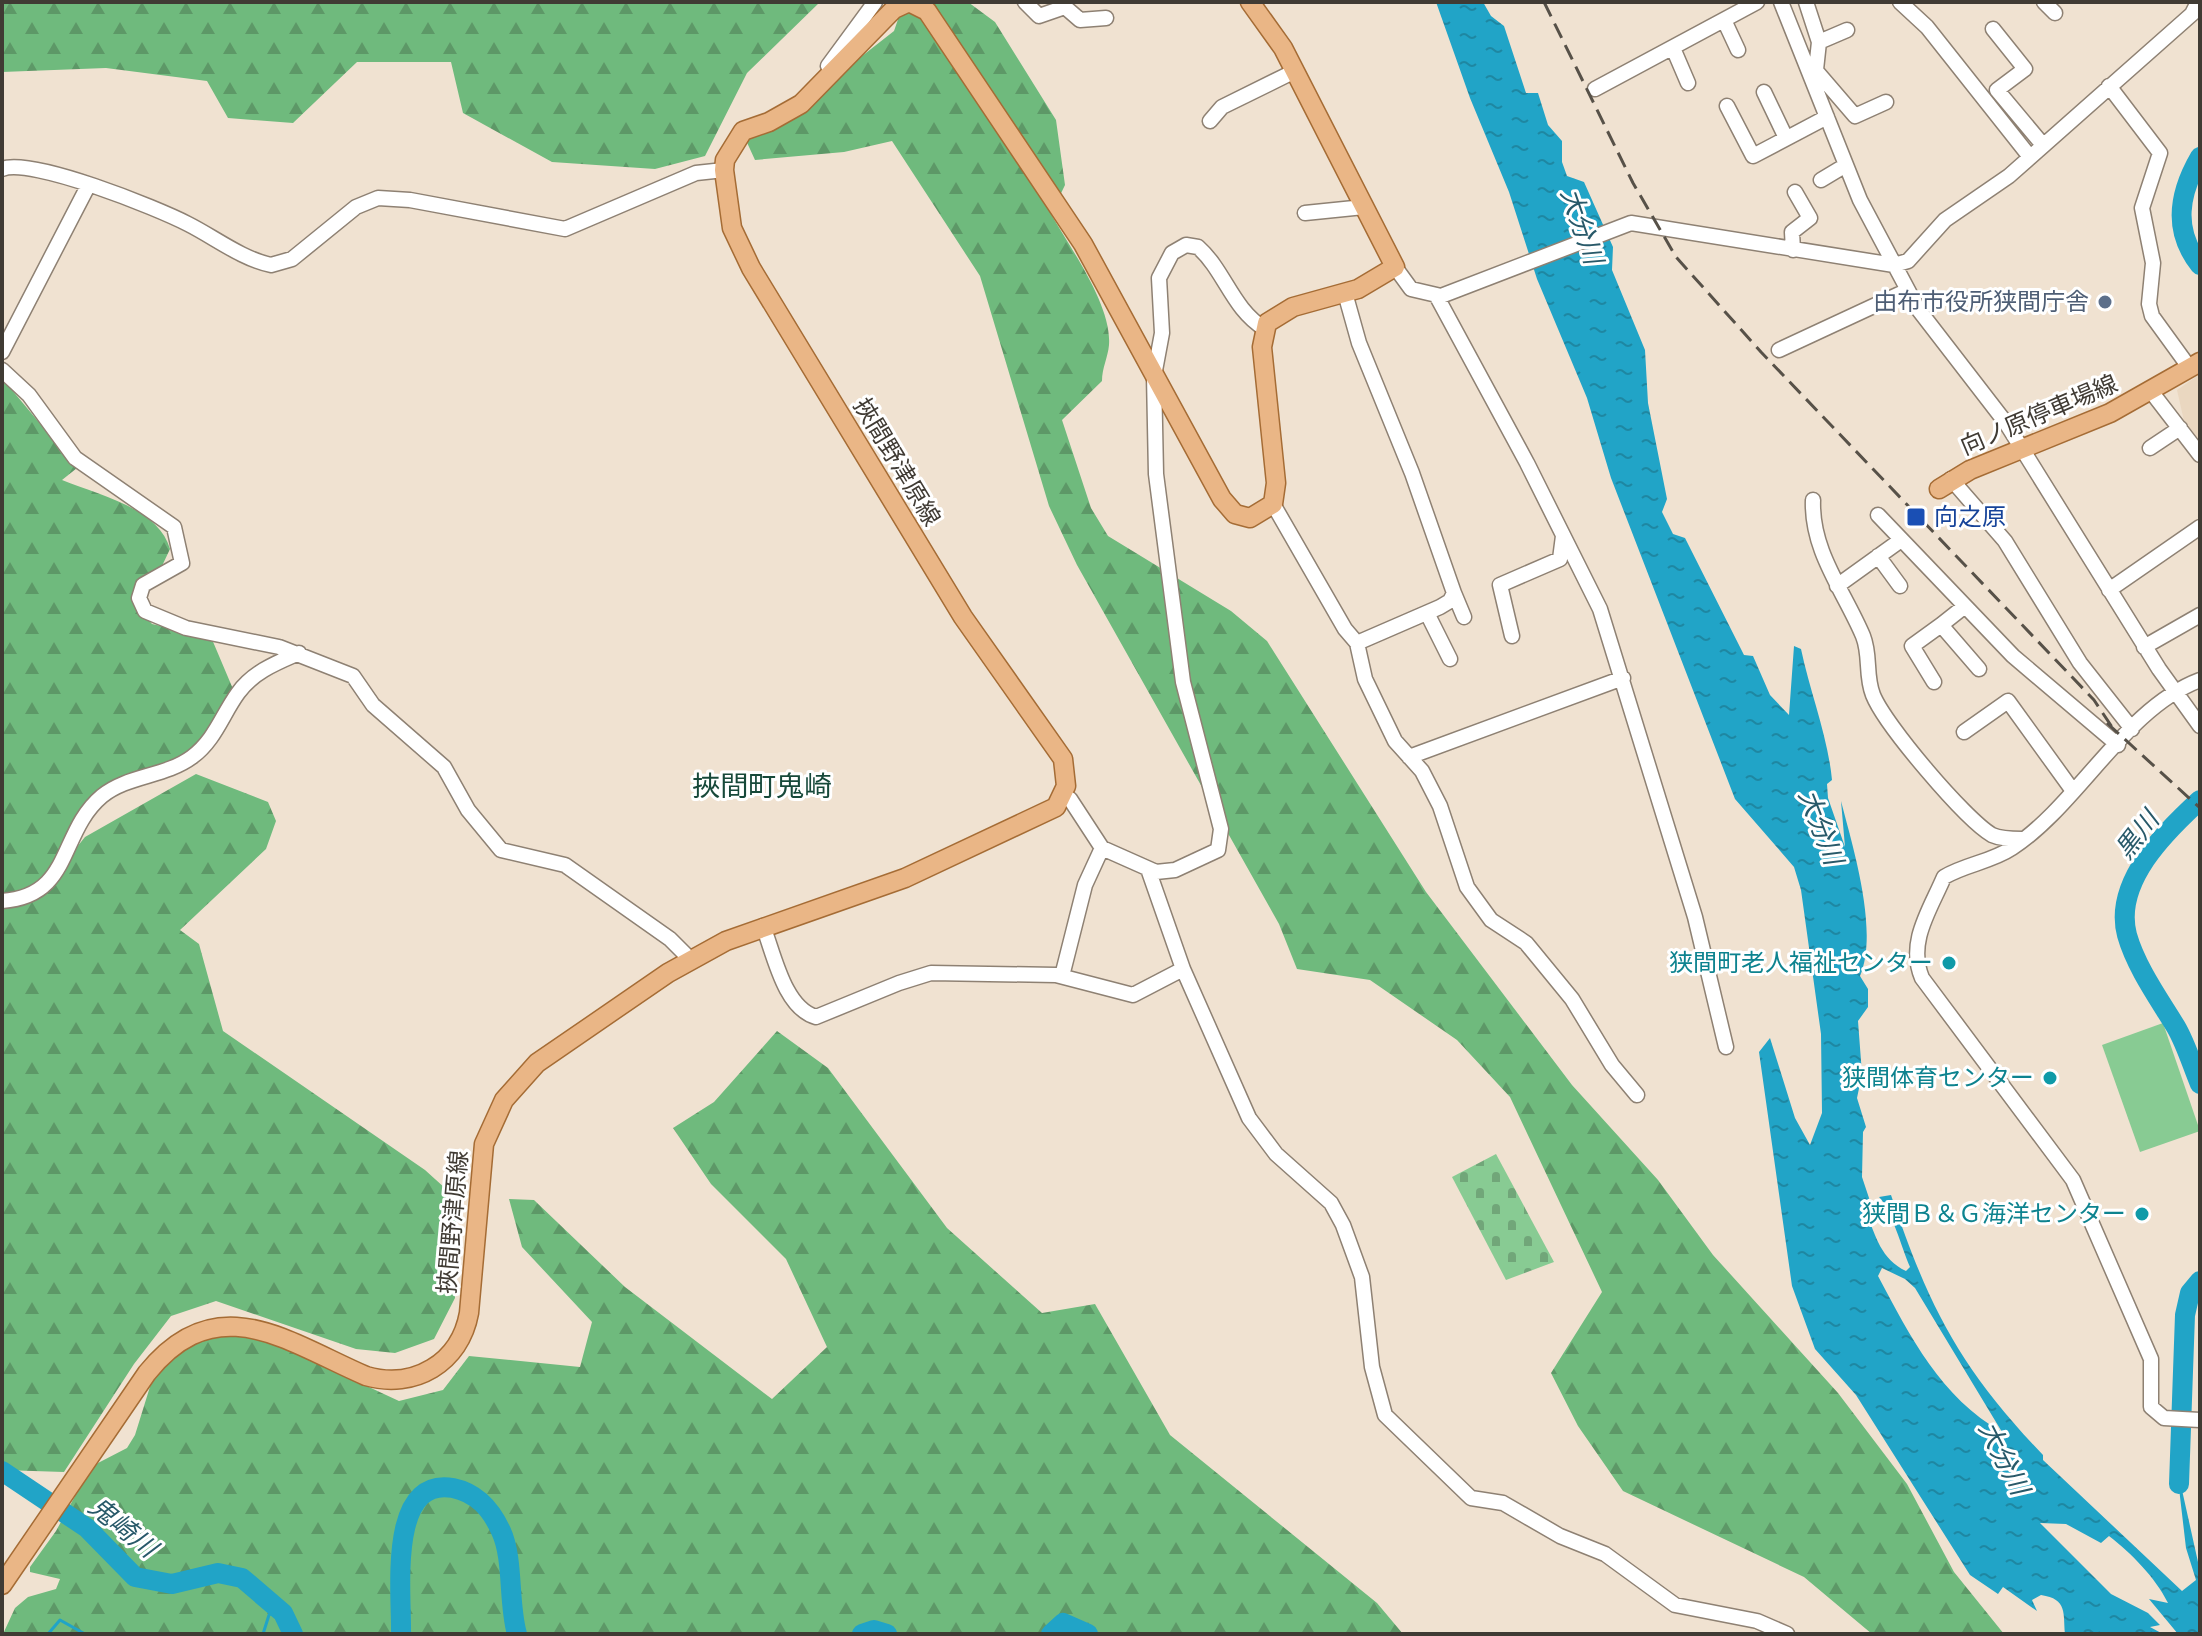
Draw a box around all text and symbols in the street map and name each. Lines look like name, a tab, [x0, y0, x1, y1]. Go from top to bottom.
water label: 大分川	[1554, 184, 1612, 271]
place label: 由布市役所狭間庁舎	[1873, 286, 2089, 317]
marker: 由布市役所狭間庁舎	[2096, 293, 2114, 311]
street label: 向ノ原停車場線	[1955, 367, 2122, 462]
street label: 挾間野津原線	[847, 392, 948, 531]
place label: 向之原	[1934, 501, 2006, 532]
marker: 向之原	[1905, 506, 1927, 528]
district label: 挾間町鬼崎	[692, 767, 832, 804]
water label: 大分川	[1792, 784, 1852, 872]
water label: 黒川	[2108, 802, 2167, 865]
place label: 狭間町老人福祉センター	[1669, 947, 1933, 978]
marker: 狭間町老人福祉センター	[1940, 954, 1958, 972]
place label: 狭間体育センター	[1842, 1062, 2034, 1093]
marker: 狭間体育センター	[2041, 1069, 2059, 1087]
street label: 挾間野津原線	[431, 1149, 474, 1295]
place label: 狭間Ｂ＆Ｇ海洋センター	[1862, 1198, 2126, 1229]
marker: 狭間Ｂ＆Ｇ海洋センター	[2133, 1205, 2151, 1223]
water label: 大分川	[1972, 1416, 2038, 1503]
water label: 鬼崎川	[83, 1489, 166, 1566]

